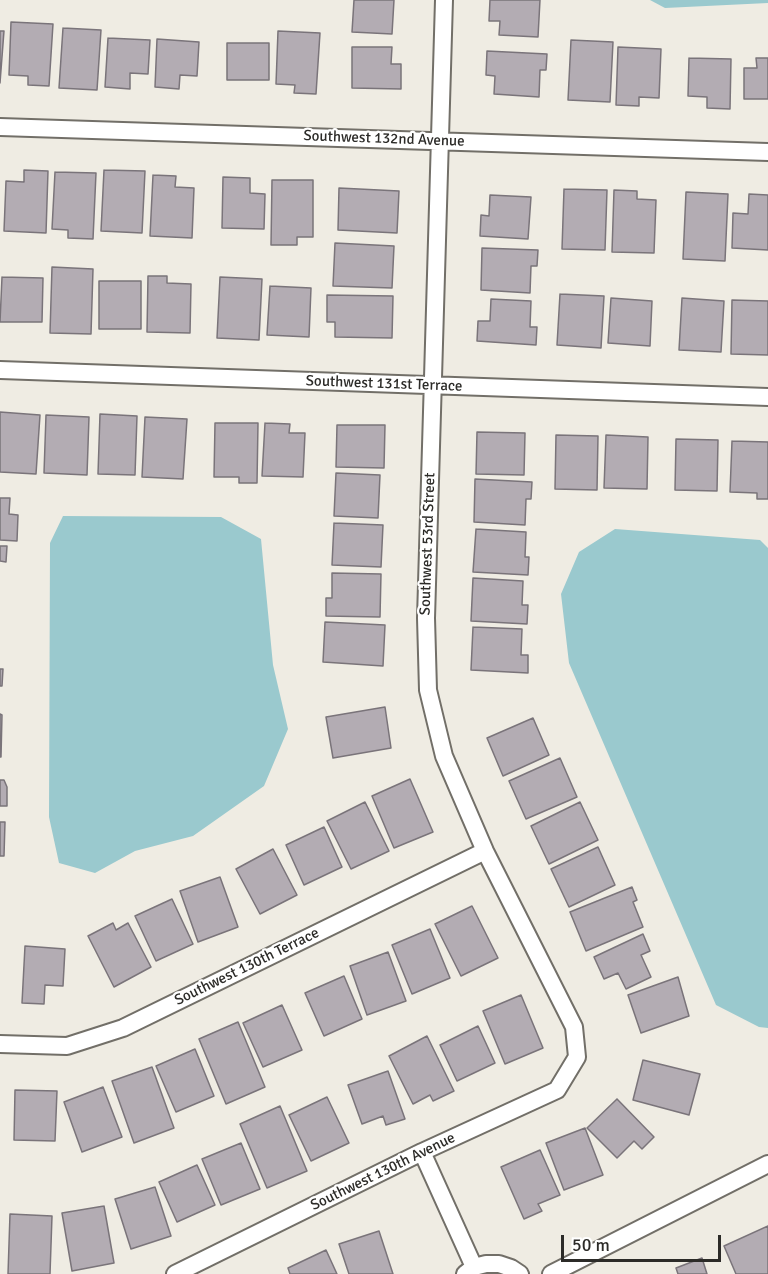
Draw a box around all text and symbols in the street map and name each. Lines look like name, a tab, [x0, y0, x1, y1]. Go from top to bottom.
street label: Southwest 132nd Avenue	[303, 127, 465, 151]
street label: Southwest 131st Terrace	[305, 372, 463, 396]
street label: Southwest 53rd Street	[417, 472, 439, 616]
street label: Southwest 130th Terrace	[172, 924, 322, 1010]
street label: Southwest 130th Avenue	[308, 1129, 458, 1215]
scale bar	[564, 1223, 724, 1261]
text: 50 m	[572, 1234, 610, 1256]

